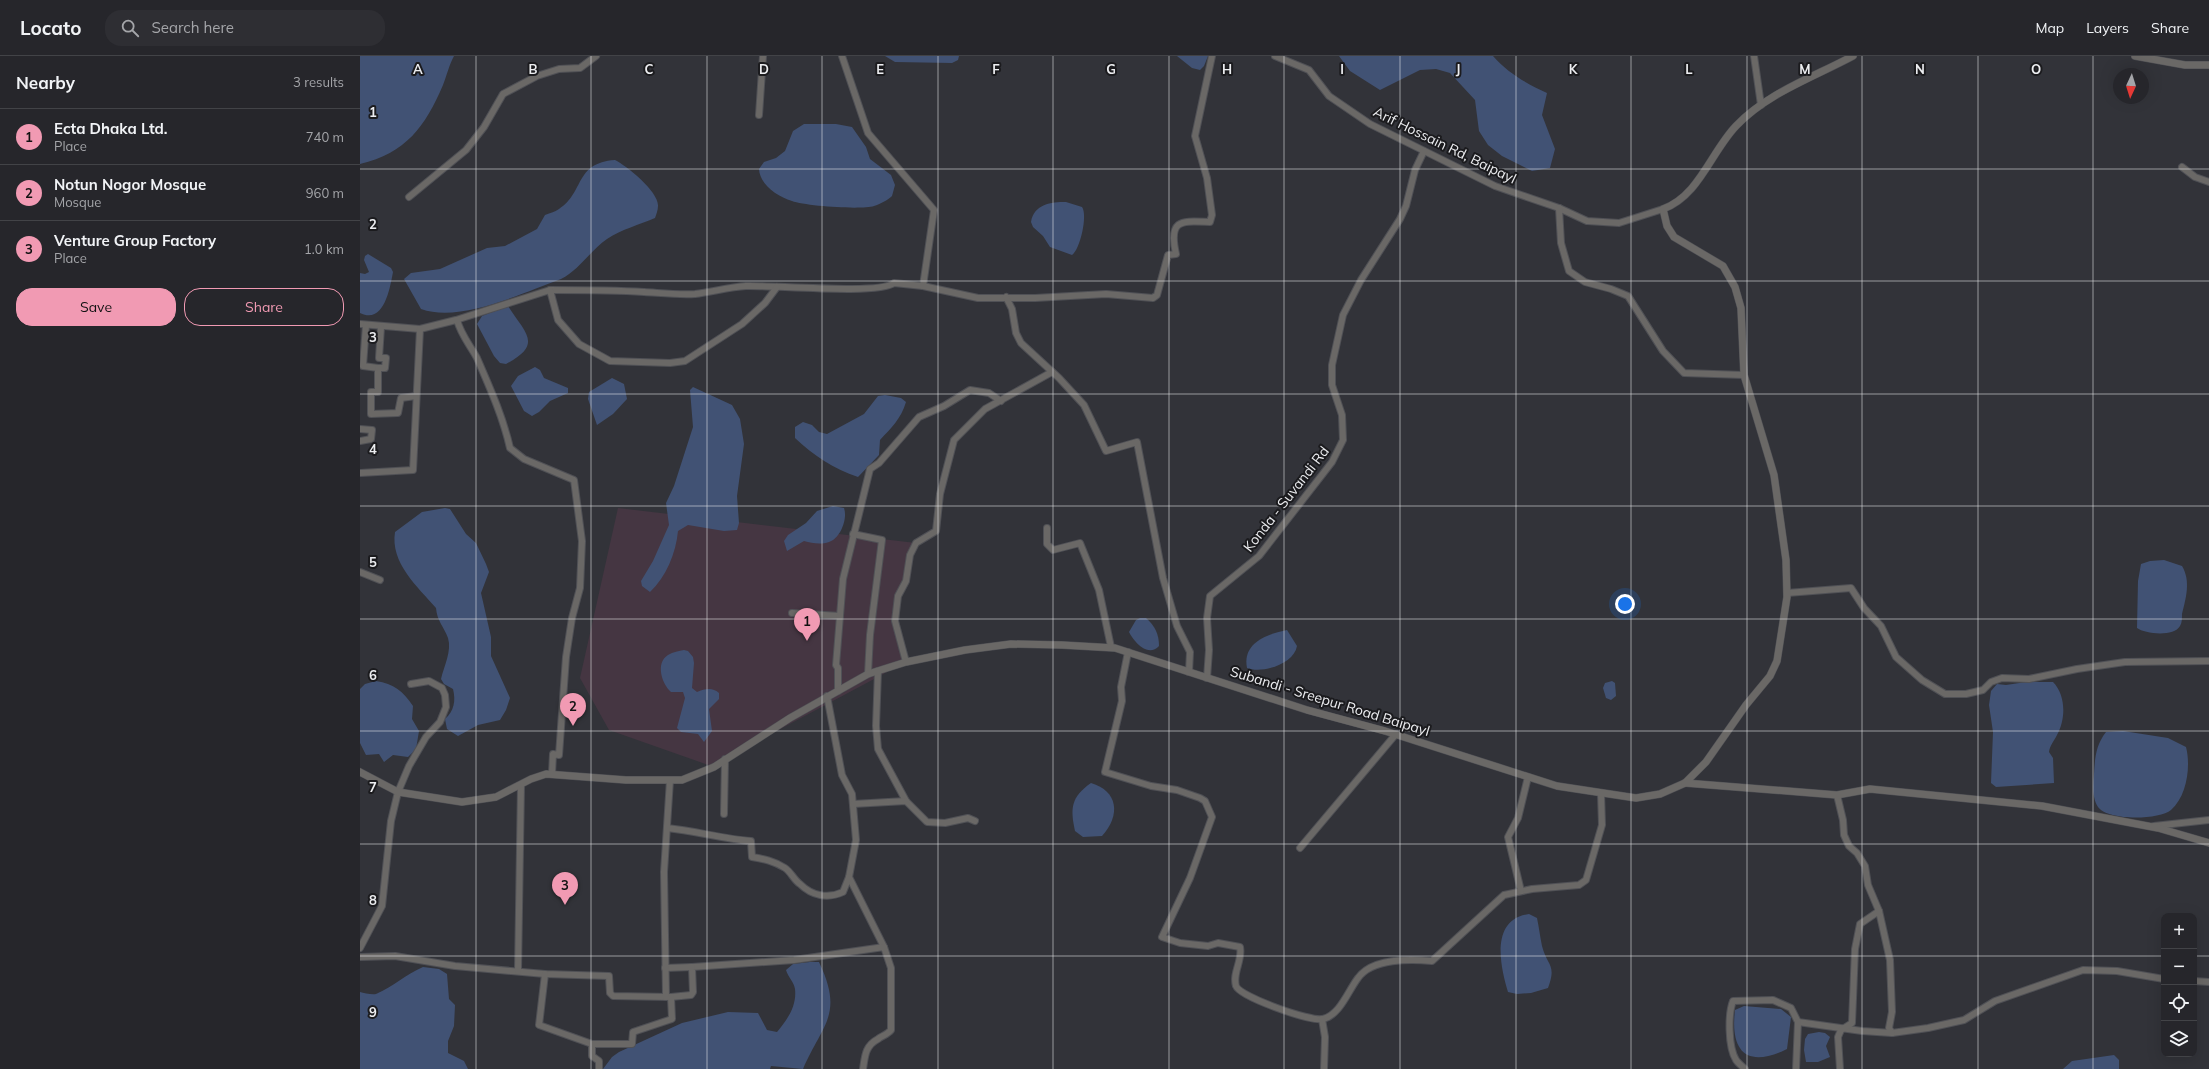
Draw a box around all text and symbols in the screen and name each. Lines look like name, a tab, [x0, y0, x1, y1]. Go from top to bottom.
search box	[105, 10, 385, 46]
text: Locato	[20, 16, 81, 40]
icon: search	[119, 17, 141, 39]
text: Search here	[151, 18, 234, 37]
text: Map	[2035, 19, 2064, 37]
text: Layers	[2086, 19, 2129, 37]
text: Share	[2151, 19, 2189, 37]
text: A	[413, 61, 423, 77]
text: B	[529, 61, 538, 77]
text: C	[645, 61, 654, 77]
text: D	[759, 61, 769, 77]
text: E	[876, 61, 884, 77]
text: F	[992, 61, 1000, 77]
text: G	[1106, 61, 1116, 77]
text: H	[1222, 61, 1232, 77]
text: I	[1340, 61, 1344, 77]
text: J	[1456, 61, 1460, 77]
text: K	[1569, 61, 1579, 77]
text: L	[1685, 61, 1693, 77]
text: M	[1799, 61, 1811, 77]
text: N	[1915, 61, 1925, 77]
text: O	[2031, 61, 2041, 77]
north arrow	[2113, 68, 2149, 104]
text: Nearby	[16, 72, 75, 93]
text: 3 results	[293, 74, 344, 90]
street label: Arif Hossain Rd, Baipayl	[1371, 103, 1519, 187]
text: 1	[369, 104, 377, 120]
text: Ecta Dhaka Ltd.	[54, 119, 168, 138]
text: 1	[25, 129, 33, 145]
text: 740 m	[306, 129, 344, 145]
text: Place	[54, 138, 87, 154]
text: Notun Nogor Mosque	[54, 175, 206, 194]
text: 2	[25, 185, 33, 201]
text: 960 m	[306, 185, 344, 201]
text: Mosque	[54, 194, 101, 210]
text: 2	[369, 216, 377, 232]
text: Venture Group Factory	[54, 231, 216, 250]
text: 3	[25, 241, 33, 257]
text: 1.0 km	[304, 241, 344, 257]
text: Place	[54, 250, 87, 266]
button: Save	[16, 288, 176, 326]
button: Share	[184, 288, 344, 326]
text: 3	[369, 329, 377, 345]
text: 4	[369, 441, 377, 457]
street label: Konda - Suvandi Rd	[1239, 443, 1333, 555]
text: 5	[369, 554, 377, 570]
your location	[1615, 594, 1635, 614]
pin: 1	[794, 608, 820, 641]
street label: Subandi - Sreepur Road Baipayl	[1228, 662, 1432, 740]
text: 6	[369, 667, 377, 683]
pin: 2	[560, 693, 586, 726]
text: 7	[369, 779, 377, 795]
pin: 3	[552, 872, 578, 905]
text: 8	[369, 892, 377, 908]
map controls	[2161, 913, 2197, 1057]
button: +	[2161, 913, 2197, 949]
button: −	[2161, 949, 2197, 985]
button: locate	[2161, 985, 2197, 1021]
text: 9	[369, 1004, 377, 1020]
button: layers	[2161, 1021, 2197, 1057]

